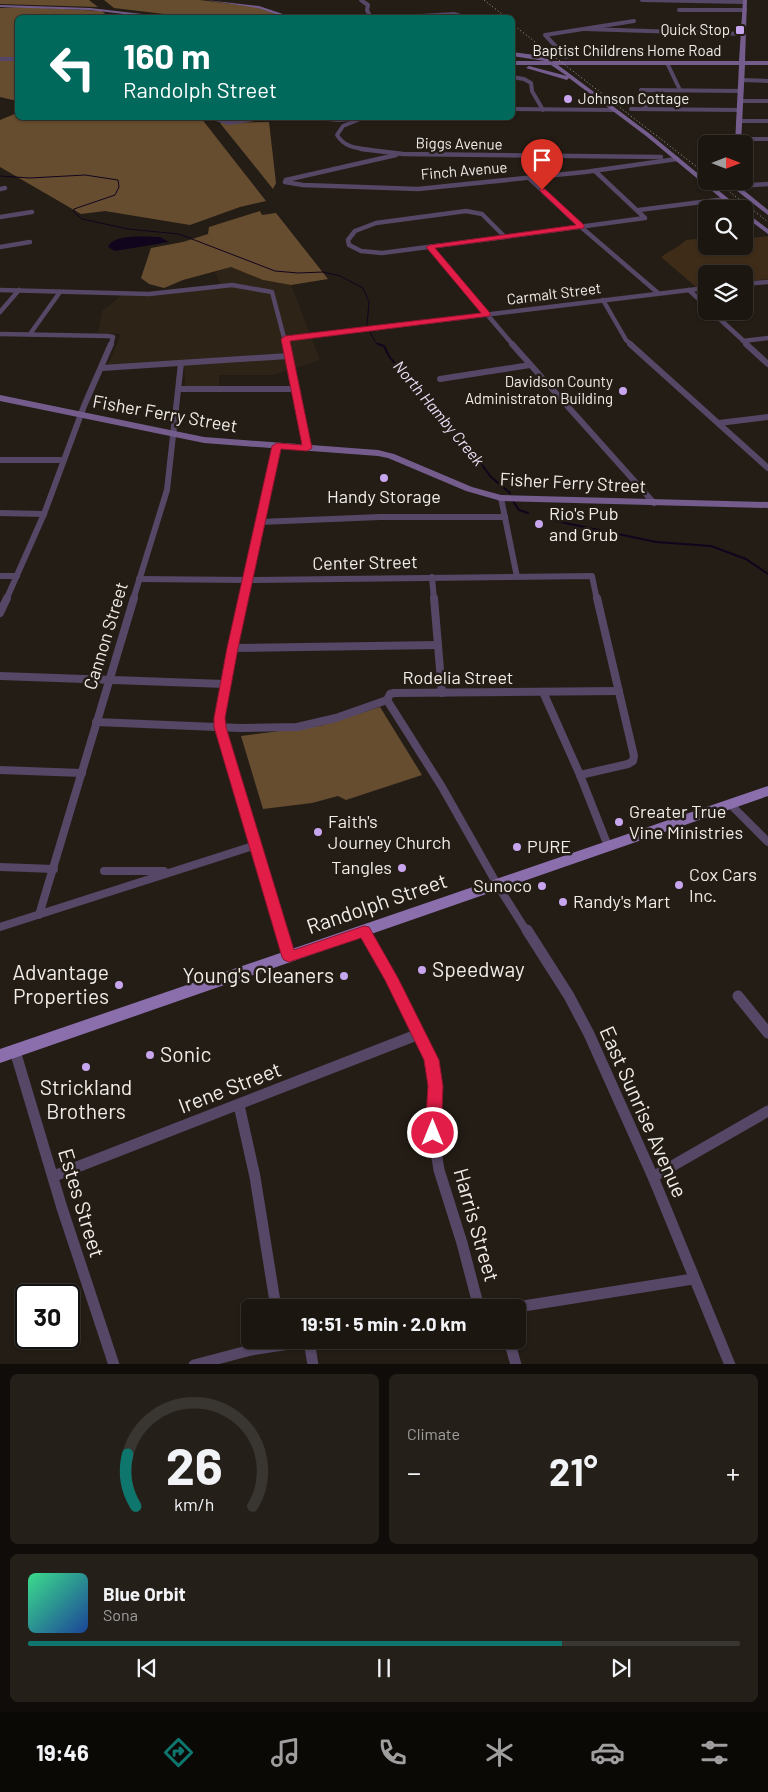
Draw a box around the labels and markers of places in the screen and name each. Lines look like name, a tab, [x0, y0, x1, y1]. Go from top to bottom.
place label: Quick Stop	[661, 20, 730, 38]
marker: Quick Stop	[734, 24, 746, 36]
place label: Johnson Cottage	[578, 89, 689, 107]
marker: Johnson Cottage	[562, 93, 574, 105]
pin	[521, 139, 563, 190]
place label: Davidson County Administraton Building	[465, 372, 613, 407]
marker: Davidson County Administraton Building	[617, 385, 629, 397]
marker: Handy Storage	[378, 472, 390, 484]
place label: Handy Storage	[327, 485, 441, 507]
place label: Rio's Pub and Grub	[549, 502, 618, 545]
marker: Rio's Pub and Grub	[533, 518, 545, 530]
place label: Greater True Vine Ministries	[629, 800, 743, 843]
place label: Faith's Journey Church	[328, 810, 451, 853]
marker: Greater True Vine Ministries	[613, 816, 625, 828]
marker: Faith's Journey Church	[312, 826, 324, 838]
place label: PURE	[527, 835, 571, 857]
marker: PURE	[511, 841, 523, 853]
place label: Tangles	[331, 856, 392, 878]
marker: Tangles	[396, 862, 408, 874]
place label: Cox Cars Inc.	[689, 863, 757, 906]
place label: Sunoco	[473, 874, 532, 896]
marker: Cox Cars Inc.	[673, 879, 685, 891]
marker: Sunoco	[536, 880, 548, 892]
place label: Randy's Mart	[573, 890, 671, 912]
marker: Randy's Mart	[557, 896, 569, 908]
place label: Speedway	[432, 956, 525, 981]
place label: Advantage Properties	[12, 959, 109, 1008]
place label: Young's Cleaners	[182, 962, 334, 987]
marker: Speedway	[416, 964, 428, 976]
marker: Young's Cleaners	[338, 970, 350, 982]
marker: Advantage Properties	[113, 979, 125, 991]
place label: Sonic	[160, 1041, 211, 1066]
marker: Sonic	[144, 1049, 156, 1061]
marker: Strickland Brothers	[80, 1061, 92, 1073]
place label: Strickland Brothers	[40, 1074, 132, 1123]

